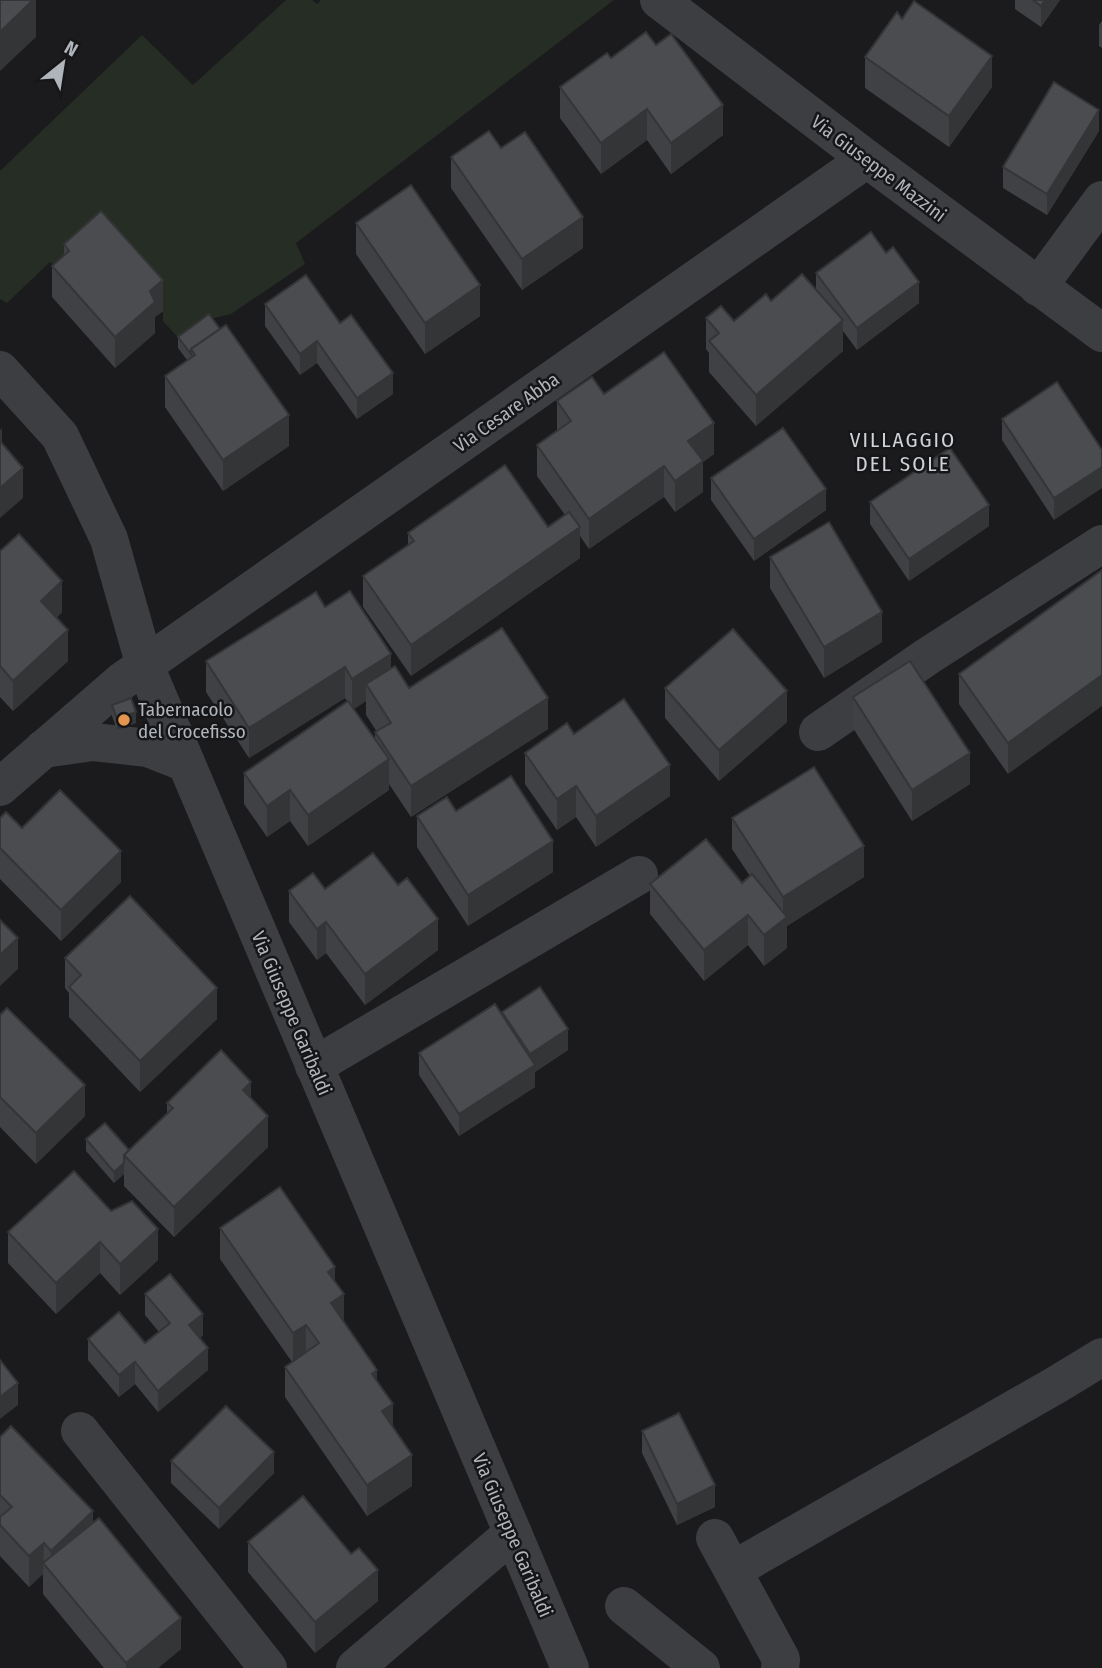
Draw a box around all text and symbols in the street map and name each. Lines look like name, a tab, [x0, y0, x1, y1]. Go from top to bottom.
north arrow	[28, 28, 98, 98]
text: N	[61, 36, 82, 62]
street label: Via Giuseppe Mazzini	[807, 110, 951, 227]
street label: Via Cesare Abba	[449, 368, 563, 457]
district label: VILLAGGIO DEL SOLE	[850, 427, 956, 477]
place label: Tabernacolo del Crocefisso	[138, 698, 246, 743]
marker: Tabernacolo del Crocefisso	[116, 712, 132, 728]
street label: Via Giuseppe Garibaldi	[247, 928, 337, 1099]
street label: Via Giuseppe Garibaldi	[468, 1450, 558, 1621]

